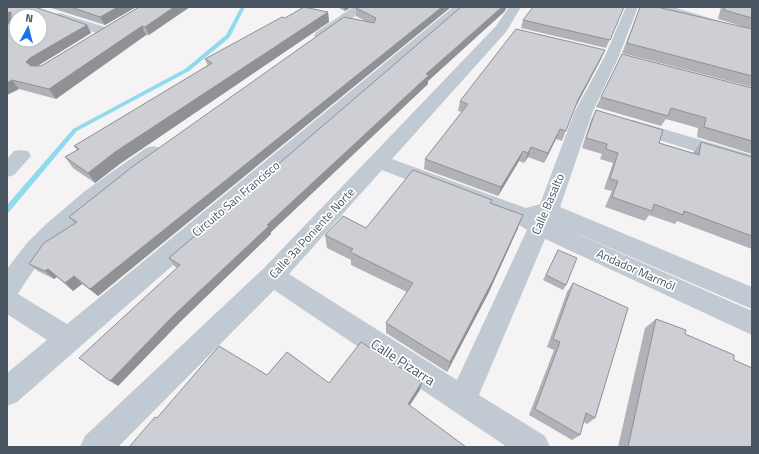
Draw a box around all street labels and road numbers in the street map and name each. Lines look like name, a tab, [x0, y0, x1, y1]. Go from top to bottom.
street label: Circuito San Francisco	[188, 156, 284, 241]
street label: Calle Basalto	[526, 170, 569, 237]
street label: Calle 3a Poniente Norte	[264, 183, 359, 283]
street label: Andador Marmól	[594, 244, 679, 295]
street label: Calle Pizarra	[367, 333, 439, 390]

